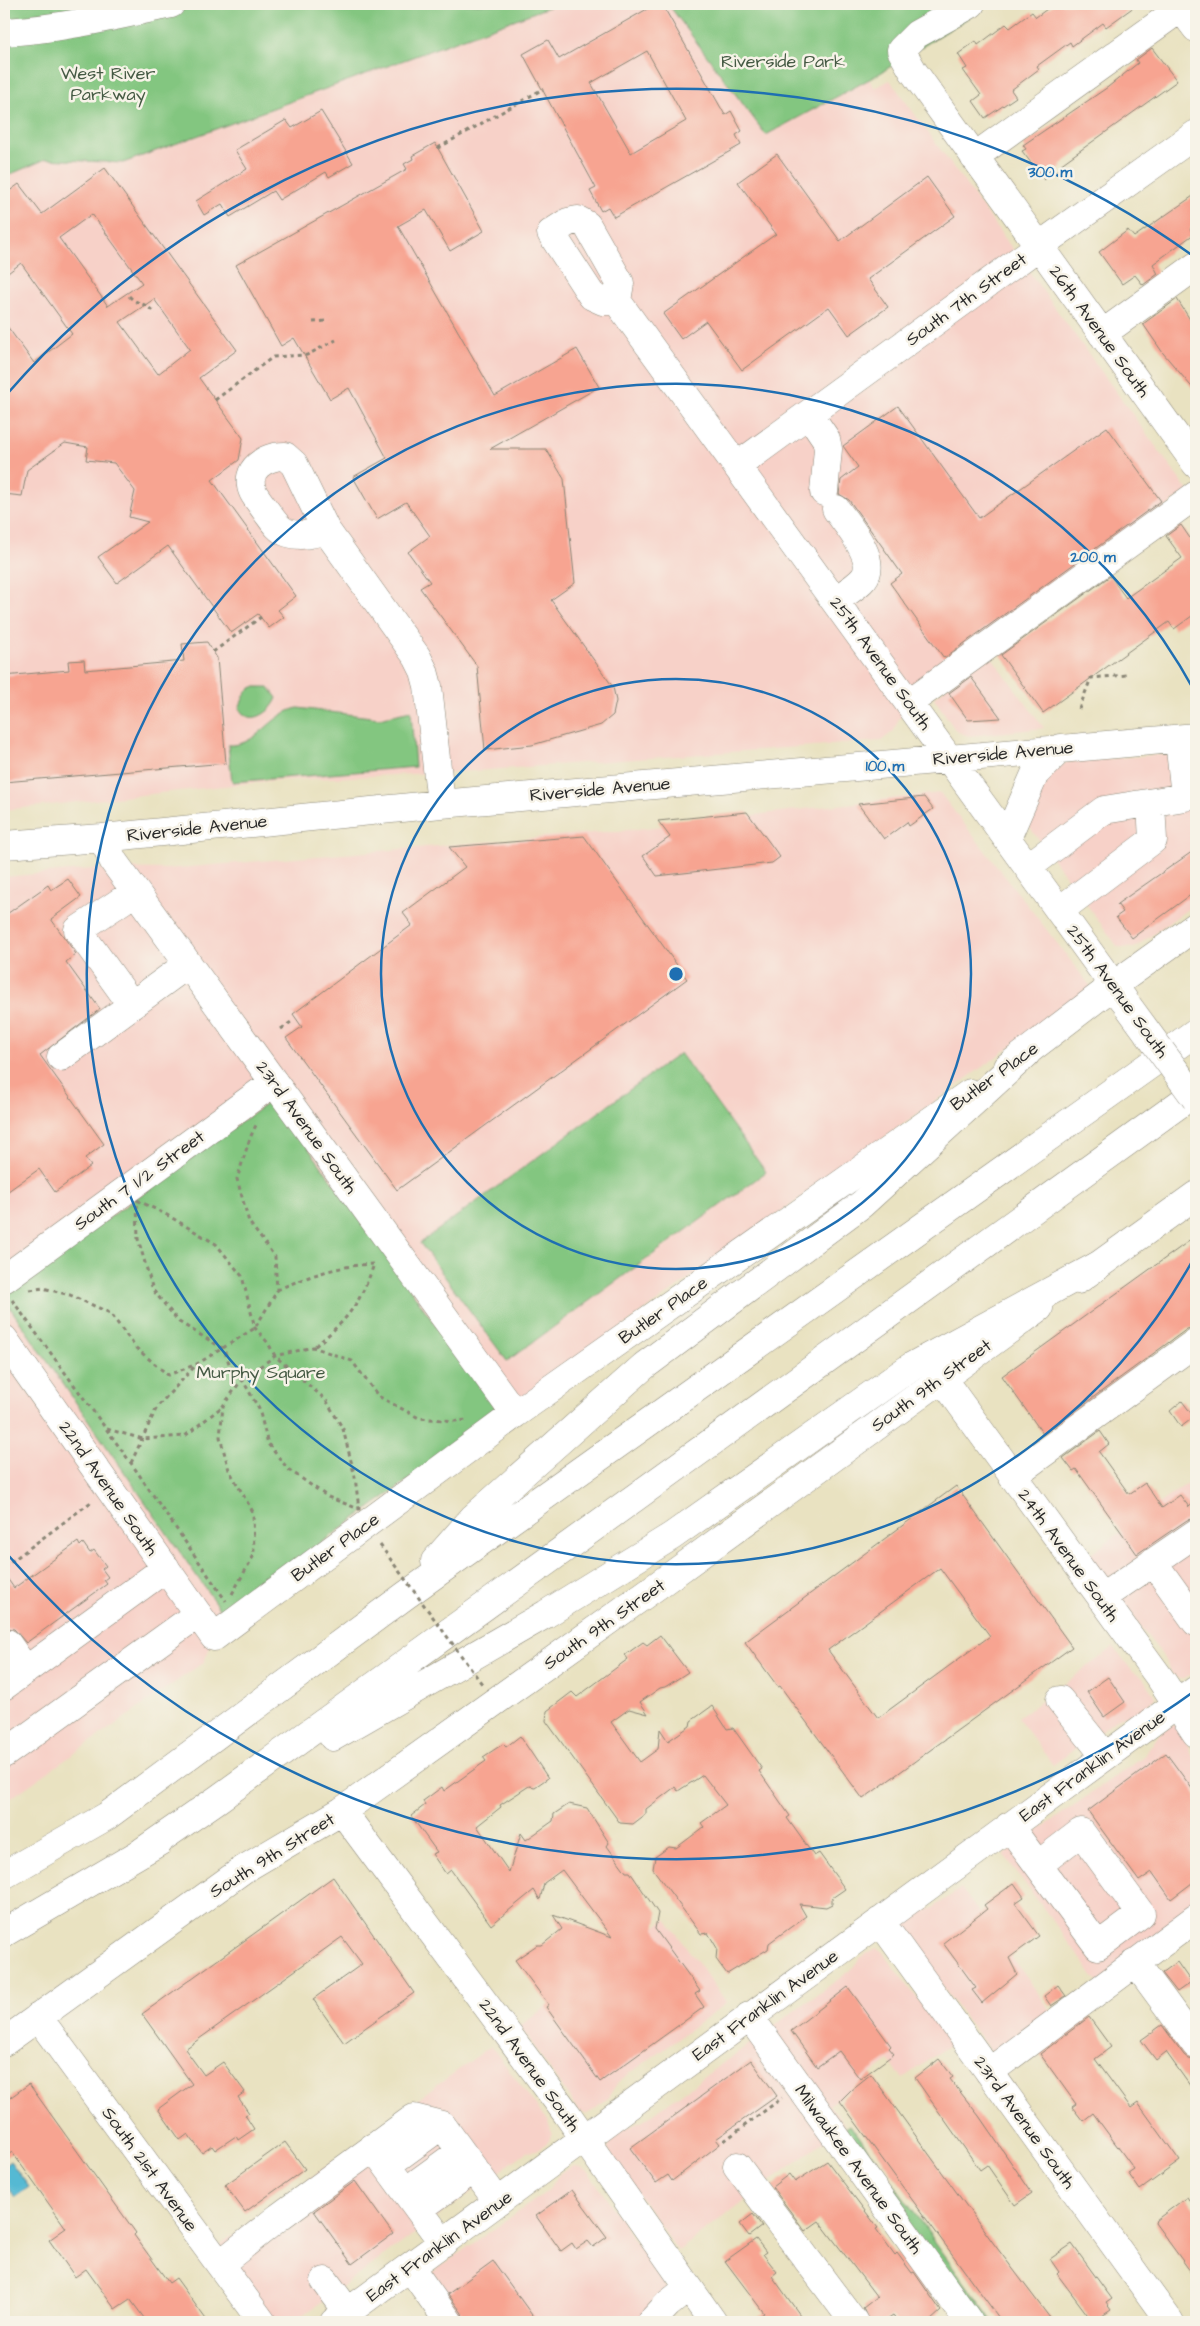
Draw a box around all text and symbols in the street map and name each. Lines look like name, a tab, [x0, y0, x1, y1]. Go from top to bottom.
park label: Riverside Park	[721, 49, 845, 74]
park label: West River Parkway	[61, 61, 155, 108]
text: 300 m	[1027, 162, 1072, 183]
street label: South 7th Street	[901, 246, 1033, 352]
street label: 26th Avenue South	[1043, 260, 1156, 402]
text: 200 m	[1069, 547, 1116, 568]
street label: 25th Avenue South	[824, 592, 938, 735]
street label: Riverside Avenue	[932, 735, 1075, 772]
text: 100 m	[866, 756, 905, 777]
street label: Riverside Avenue	[529, 771, 672, 808]
street label: Riverside Avenue	[126, 809, 269, 848]
street label: 25th Avenue South	[1061, 920, 1175, 1063]
centre of rings	[667, 965, 685, 983]
street label: Butler Place	[945, 1036, 1044, 1117]
street label: 23rd Avenue South	[250, 1056, 363, 1199]
street label: South 7 1/2 Street	[69, 1124, 210, 1236]
street label: Butler Place	[614, 1270, 713, 1350]
street label: South 9th Street	[866, 1333, 997, 1438]
park label: Murphy Square	[197, 1360, 326, 1386]
street label: 22nd Avenue South	[53, 1416, 164, 1561]
street label: 24th Avenue South	[1012, 1484, 1125, 1627]
street label: Butler Place	[286, 1507, 385, 1588]
street label: South 9th Street	[538, 1573, 671, 1676]
street label: East Franklin Avenue	[1014, 1705, 1171, 1828]
street label: South 9th Street	[205, 1806, 340, 1904]
street label: East Franklin Avenue	[687, 1944, 844, 2067]
street label: 22nd Avenue South	[473, 1994, 586, 2137]
street label: 23rd Avenue South	[968, 2051, 1081, 2194]
street label: Milwaukee Avenue South	[789, 2080, 929, 2259]
street label: South 21st Avenue	[96, 2102, 204, 2237]
street label: East Franklin Avenue	[361, 2185, 518, 2308]

